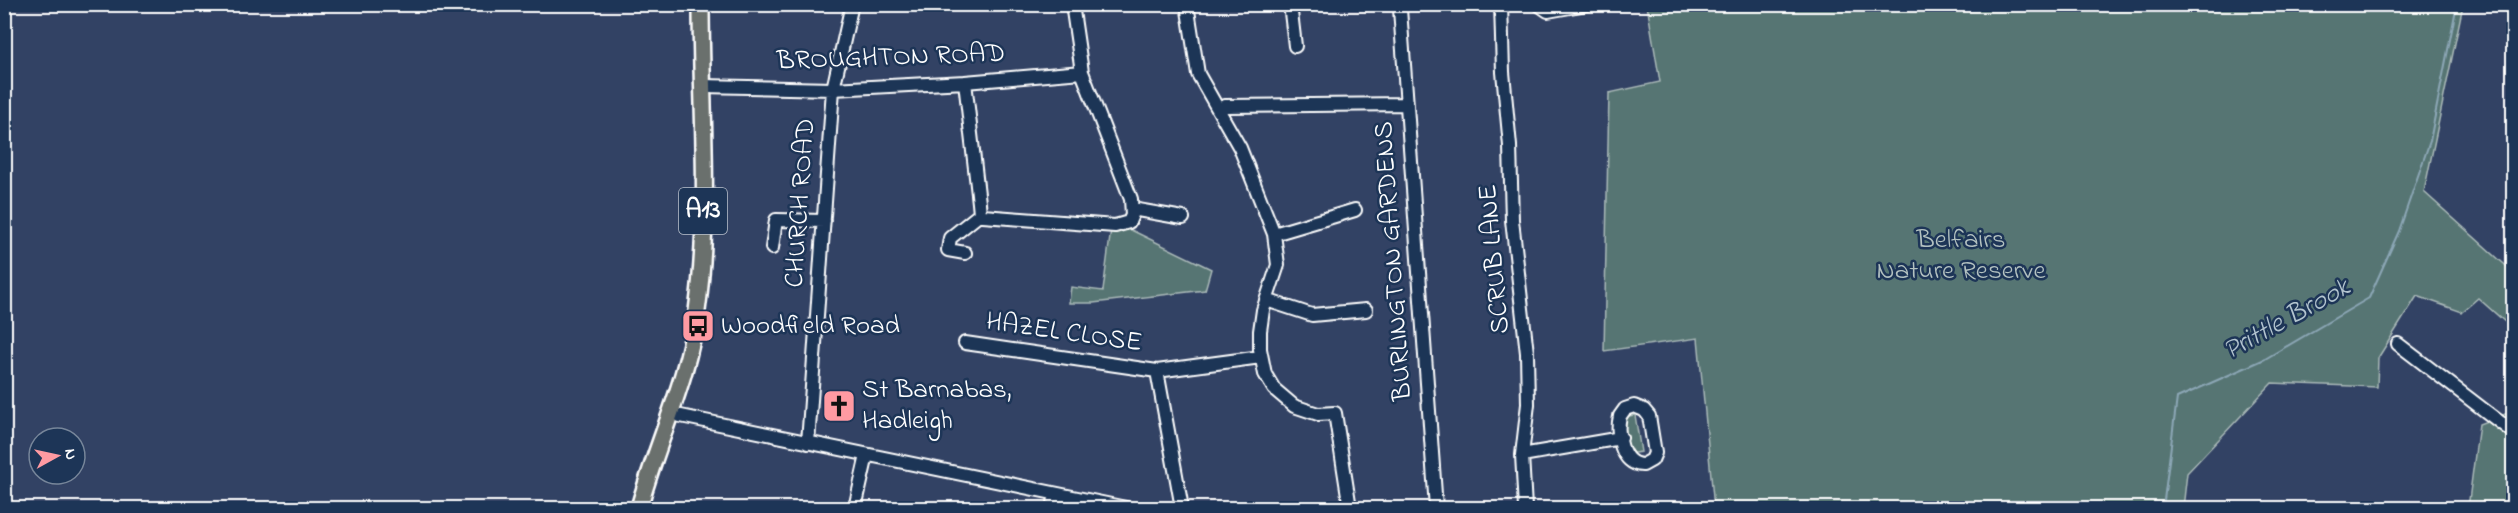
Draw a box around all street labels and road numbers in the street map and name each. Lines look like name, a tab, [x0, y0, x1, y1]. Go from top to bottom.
street label: BROUGHTON ROAD	[775, 35, 1006, 82]
street label: CHURCH ROAD	[776, 117, 826, 289]
street label: BURLINGTON GARDENS	[1365, 120, 1423, 403]
street label: SCRUB LANE	[1469, 182, 1521, 336]
road number: A13	[679, 188, 727, 234]
street label: HAZEL CLOSE	[984, 303, 1144, 363]

